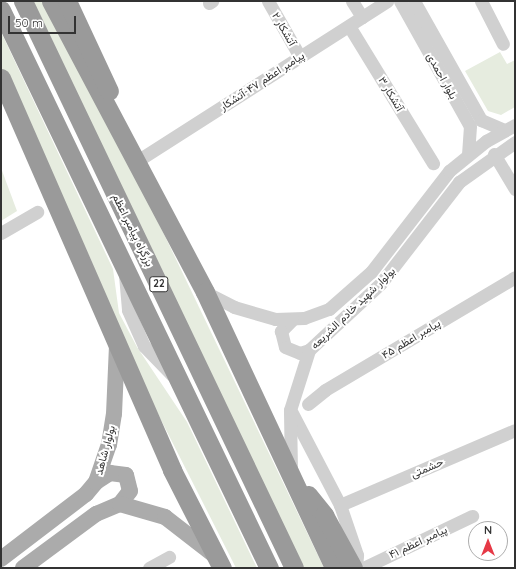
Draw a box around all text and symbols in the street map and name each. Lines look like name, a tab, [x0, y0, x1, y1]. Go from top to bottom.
scale bar	[10, 8, 78, 34]
street label: آتشکار ۲	[269, 10, 299, 48]
text: 50 m	[15, 15, 43, 30]
street label: پیامبر اعظم ۴۷-آتشکار	[217, 49, 307, 113]
street label: بلوار احمدی	[424, 51, 460, 101]
street label: آتشکار ۳	[376, 74, 406, 114]
street label: بزرگراه پیامبر اعظم	[110, 191, 156, 269]
street label: بولوار شهید خادم الشریعه	[308, 264, 398, 352]
road number: 22	[149, 276, 169, 292]
street label: پیامبر اعظم ۴۵	[379, 316, 443, 362]
street label: بولوار شاهد	[92, 424, 118, 476]
street label: حشمتی	[409, 455, 445, 481]
north arrow	[468, 521, 508, 561]
street label: پیامبر اعظم ۴۱	[387, 523, 449, 561]
text: N	[484, 523, 492, 537]

